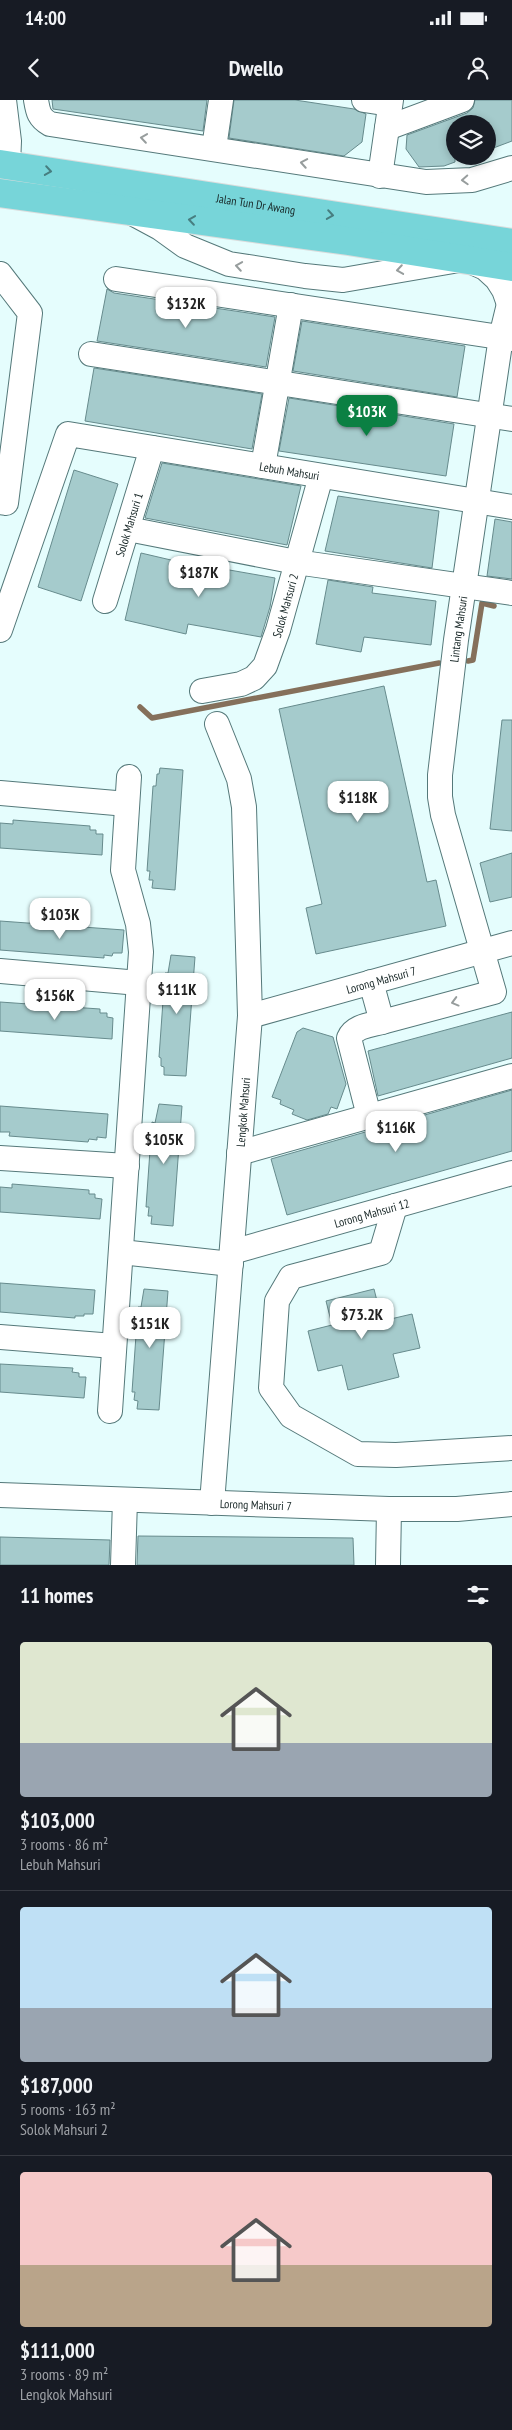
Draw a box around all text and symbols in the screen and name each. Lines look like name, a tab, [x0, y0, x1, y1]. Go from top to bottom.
text: 14:00	[25, 6, 66, 30]
icon: back	[20, 54, 48, 82]
text: Dwello	[229, 54, 283, 82]
icon: person	[464, 54, 492, 82]
map controls	[446, 115, 496, 165]
button: layers	[446, 115, 496, 165]
one-way arrow	[139, 133, 148, 143]
one-way arrow	[300, 158, 308, 169]
one-way arrow	[44, 166, 53, 176]
one-way arrow	[461, 175, 469, 186]
street label: Jalan Tun Dr Awang	[214, 190, 297, 217]
one-way arrow	[326, 209, 334, 219]
one-way arrow	[188, 215, 196, 226]
one-way arrow	[235, 261, 243, 272]
one-way arrow	[396, 265, 404, 275]
pin: $132K	[151, 286, 221, 329]
text: $132K	[167, 293, 205, 313]
pin: $103K	[332, 394, 402, 437]
text: $103K	[348, 401, 386, 421]
street label: Lebuh Mahsuri	[258, 458, 321, 483]
street label: Solok Mahsuri 1	[112, 491, 145, 558]
pin: $187K	[164, 556, 234, 598]
text: $187K	[180, 562, 218, 582]
street label: Solok Mahsuri 2	[268, 572, 301, 640]
street label: Lintang Mahsuri	[446, 595, 470, 663]
pin: $118K	[323, 780, 393, 823]
text: $118K	[339, 787, 377, 807]
pin: $103K	[25, 898, 95, 940]
text: $103K	[41, 904, 79, 924]
street label: Lorong Mahsuri 7	[344, 963, 418, 996]
pin: $111K	[142, 972, 212, 1015]
pin: $156K	[20, 978, 90, 1021]
text: $111K	[158, 979, 196, 999]
text: $156K	[36, 985, 74, 1005]
one-way arrow	[451, 997, 459, 1007]
street label: Lengkok Mahsuri	[232, 1077, 253, 1147]
pin: $116K	[361, 1110, 431, 1153]
text: $116K	[377, 1117, 415, 1137]
pin: $105K	[129, 1122, 199, 1165]
text: $105K	[145, 1129, 183, 1149]
street label: Lorong Mahsuri 12	[332, 1195, 411, 1230]
pin: $73.2K	[321, 1298, 403, 1340]
text: $73.2K	[341, 1304, 383, 1324]
pin: $151K	[115, 1306, 185, 1349]
text: $151K	[131, 1313, 169, 1333]
street label: Lorong Mahsuri 7	[220, 1495, 292, 1513]
icon: filters	[464, 1581, 492, 1609]
text: 11 homes	[20, 1582, 93, 1609]
icon: home	[211, 1674, 301, 1764]
text: $103,000	[20, 1807, 95, 1834]
text: 3 rooms · 86 m²	[20, 1834, 108, 1854]
text: Lebuh Mahsuri	[20, 1854, 101, 1874]
icon: home	[211, 1940, 301, 2030]
text: $187,000	[20, 2072, 93, 2099]
text: 5 rooms · 163 m²	[20, 2099, 116, 2119]
text: Solok Mahsuri 2	[20, 2119, 108, 2139]
icon: home	[211, 2205, 301, 2295]
text: $111,000	[20, 2337, 95, 2364]
text: 3 rooms · 89 m²	[20, 2364, 108, 2384]
text: Lengkok Mahsuri	[20, 2384, 113, 2404]

